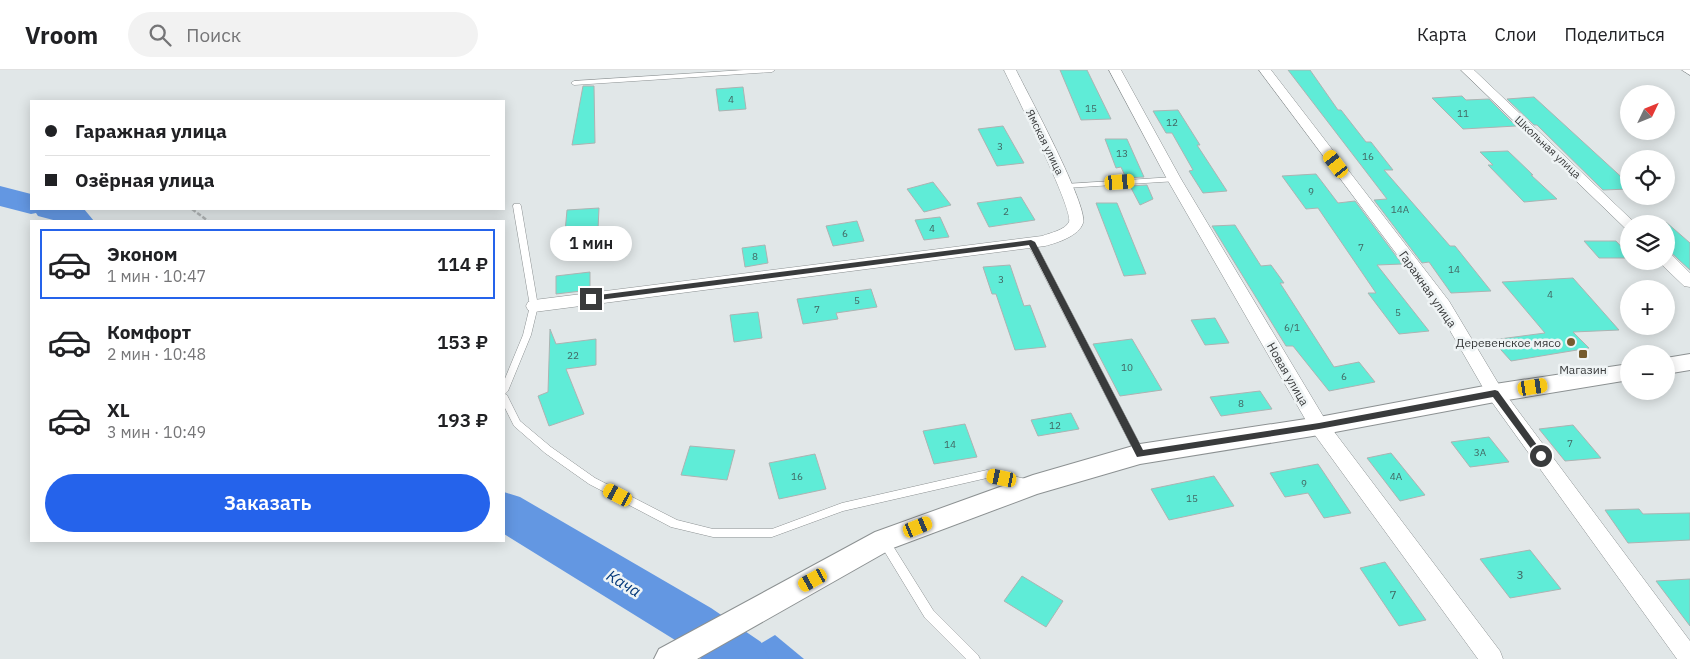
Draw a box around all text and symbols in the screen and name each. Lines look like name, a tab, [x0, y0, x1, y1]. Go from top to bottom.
search box	[128, 12, 478, 57]
text: Vroom	[25, 19, 98, 51]
icon: search	[146, 21, 174, 49]
text: Поиск	[186, 23, 241, 47]
text: Карта	[1417, 23, 1467, 46]
text: Слои	[1495, 23, 1537, 46]
text: Поделиться	[1565, 23, 1665, 46]
north arrow	[1620, 85, 1675, 140]
map controls	[1620, 85, 1675, 400]
house number: 4	[728, 93, 734, 106]
house number: 15	[1085, 102, 1097, 115]
street label: Ямская улица	[1023, 107, 1067, 177]
house number: 11	[1457, 107, 1469, 120]
street label: Школьная улица	[1512, 113, 1584, 181]
house number: 12	[1166, 116, 1178, 129]
text: Гаражная улица	[75, 119, 227, 143]
house number: 3	[997, 140, 1003, 153]
house number: 13	[1116, 147, 1128, 160]
car	[1320, 148, 1351, 180]
house number: 16	[1362, 150, 1374, 163]
button: locate	[1620, 150, 1675, 205]
text: Озёрная улица	[75, 168, 215, 192]
car	[1104, 173, 1135, 191]
house number: 9	[1308, 185, 1314, 198]
house number: 14А	[1391, 203, 1410, 216]
house number: 2	[1003, 205, 1009, 218]
button: layers	[1620, 215, 1675, 270]
house number: 4	[929, 222, 935, 235]
callout: 1 мин	[550, 226, 632, 262]
house number: 6	[842, 227, 848, 240]
text: 1 мин	[569, 233, 613, 253]
house number: 7	[1358, 241, 1364, 254]
icon: car	[47, 242, 92, 287]
text: Эконом	[107, 242, 178, 266]
street label: Гаражная улица	[1396, 248, 1460, 331]
house number: 8	[752, 250, 758, 263]
text: 114 ₽	[437, 252, 488, 276]
house number: 14	[1448, 263, 1460, 276]
text: 1 мин · 10:47	[107, 266, 206, 286]
house number: 3	[998, 273, 1004, 286]
button: +	[1620, 280, 1675, 335]
route end	[580, 288, 602, 310]
house number: 4	[1547, 288, 1553, 301]
house number: 5	[854, 294, 860, 307]
house number: 7	[814, 303, 820, 316]
house number: 5	[1395, 306, 1401, 319]
icon: car	[47, 320, 92, 365]
text: Комфорт	[107, 320, 191, 344]
house number: 6/1	[1284, 321, 1300, 334]
text: 153 ₽	[437, 330, 488, 354]
place label: Деревенское мясо	[1456, 335, 1561, 350]
marker: Деревенское мясо	[1565, 336, 1577, 348]
street label: Новая улица	[1264, 340, 1312, 409]
text: 2 мин · 10:48	[107, 344, 206, 364]
button: −	[1620, 345, 1675, 400]
marker: Магазин	[1577, 348, 1589, 360]
house number: 22	[567, 349, 579, 362]
house number: 10	[1121, 361, 1133, 374]
place label: Магазин	[1559, 362, 1607, 377]
house number: 6	[1341, 370, 1347, 383]
car	[1517, 377, 1548, 397]
house number: 8	[1238, 397, 1244, 410]
icon: car	[47, 398, 92, 443]
text: XL	[107, 398, 130, 422]
text: 193 ₽	[437, 408, 488, 432]
house number: 12	[1049, 419, 1061, 432]
text: 3 мин · 10:49	[107, 422, 206, 442]
house number: 7	[1567, 437, 1573, 450]
house number: 14	[944, 438, 956, 451]
route start	[1530, 445, 1552, 467]
house number: 3А	[1474, 446, 1487, 459]
car	[985, 468, 1018, 488]
house number: 16	[791, 470, 803, 483]
house number: 4А	[1390, 470, 1403, 483]
button: Заказать	[45, 474, 490, 532]
house number: 9	[1301, 477, 1307, 490]
car	[601, 481, 634, 509]
house number: 15	[1186, 492, 1198, 505]
car	[901, 514, 934, 540]
water label: Кача	[603, 565, 645, 601]
car	[796, 566, 829, 594]
house number: 3	[1516, 567, 1524, 582]
house number: 7	[1389, 587, 1397, 602]

